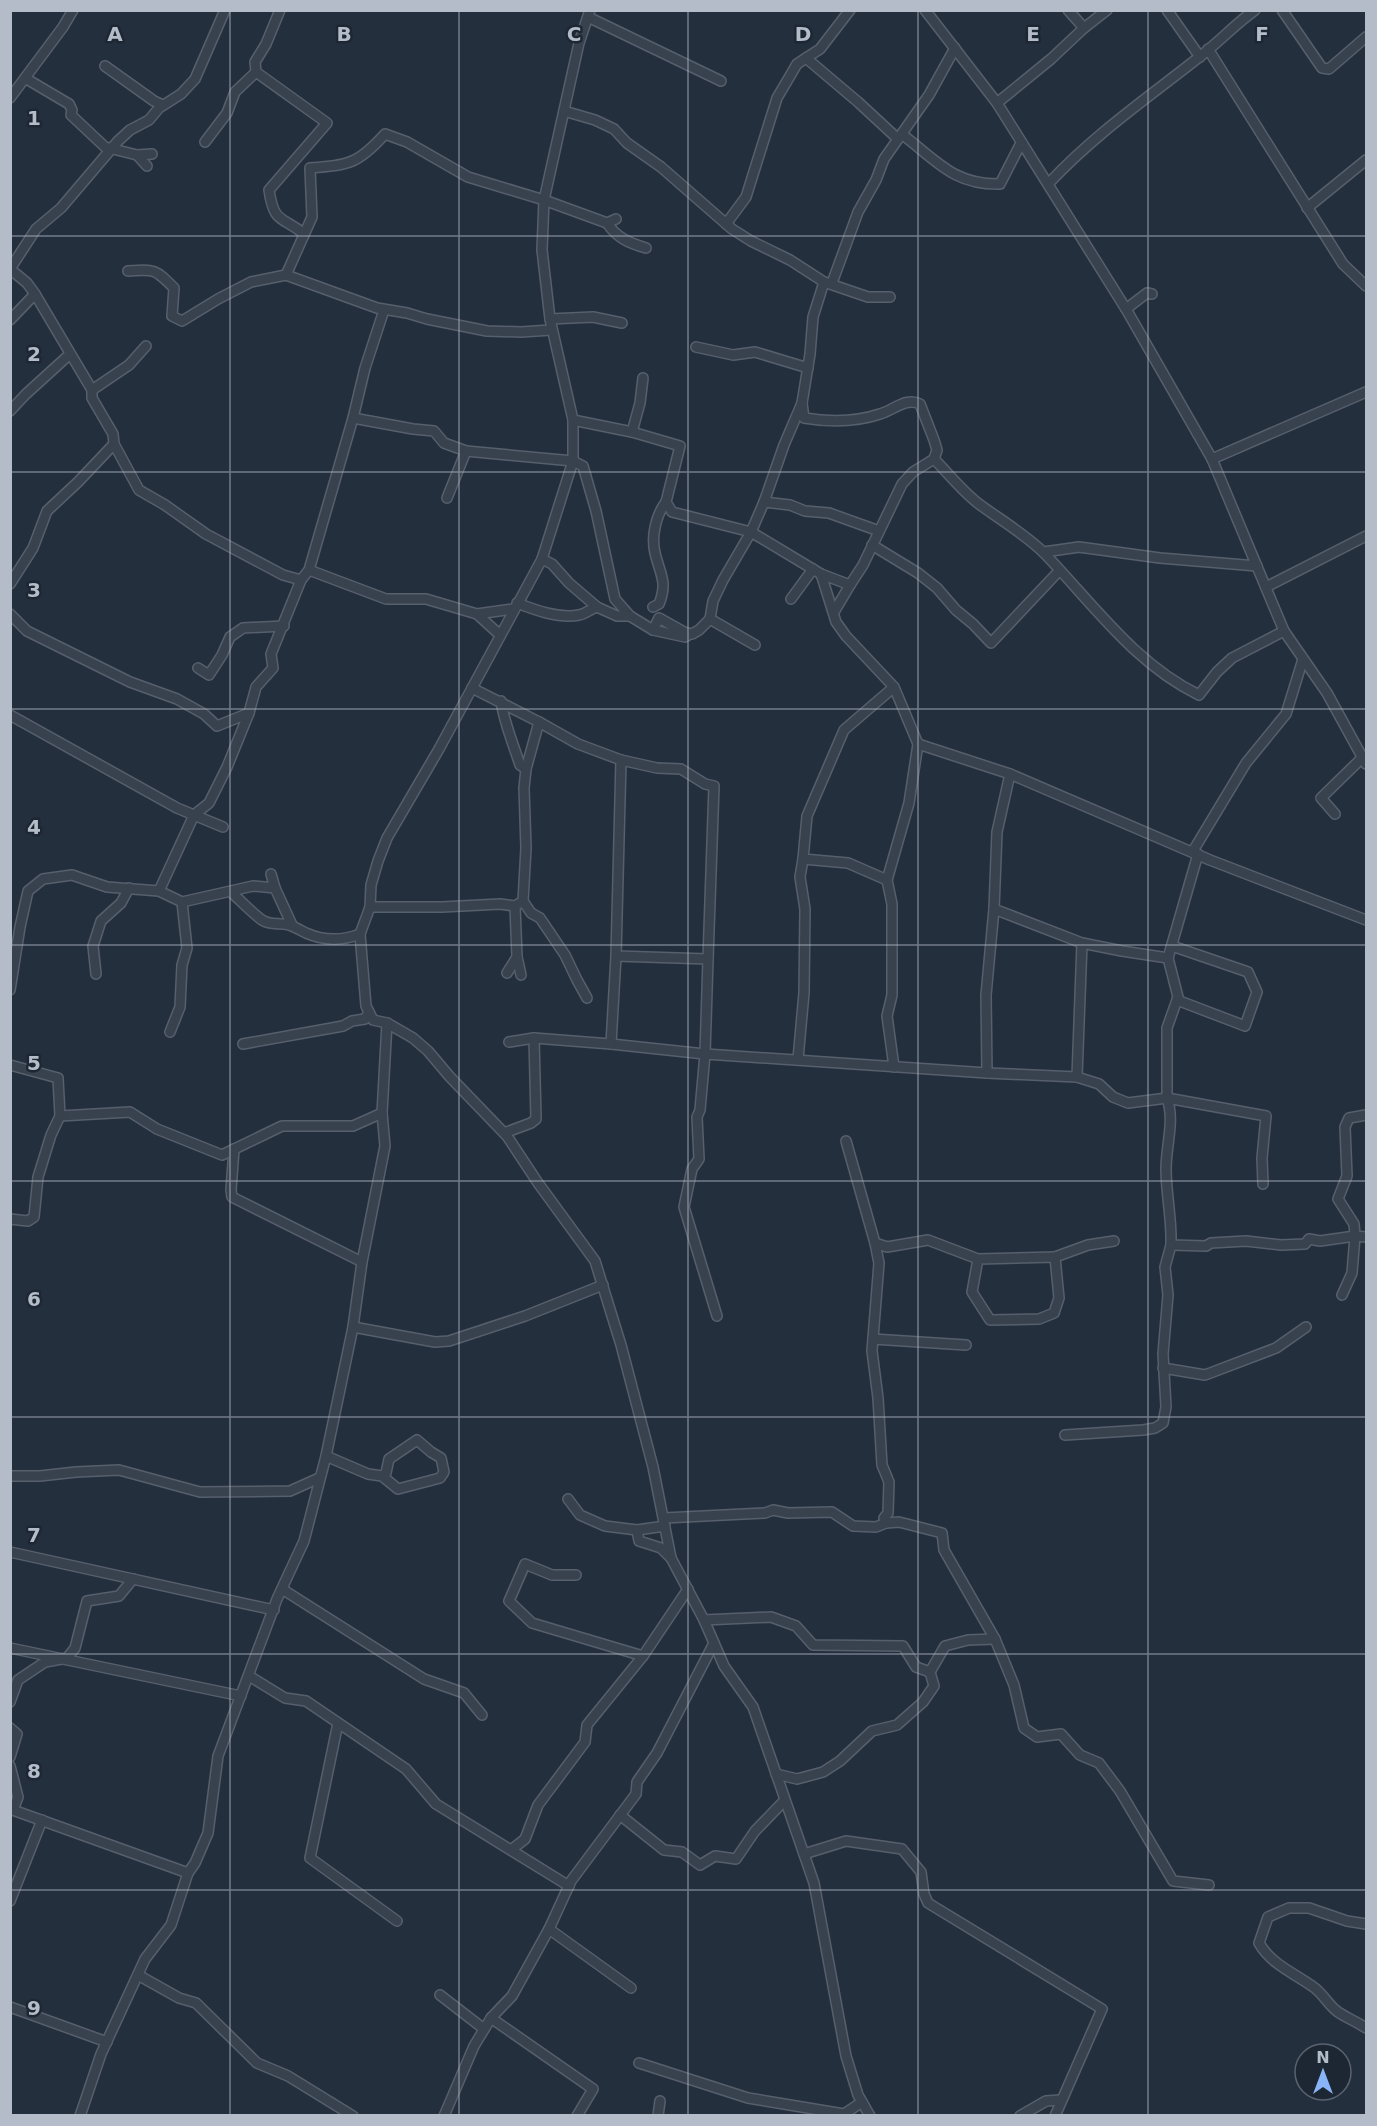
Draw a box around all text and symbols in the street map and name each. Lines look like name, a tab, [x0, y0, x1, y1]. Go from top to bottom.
text: A	[107, 22, 123, 46]
text: B	[336, 22, 352, 46]
text: C	[567, 22, 581, 46]
text: D	[795, 22, 811, 46]
text: E	[1026, 22, 1040, 46]
text: F	[1255, 22, 1269, 46]
text: 1	[27, 106, 41, 130]
text: 2	[27, 342, 41, 366]
text: 3	[27, 578, 41, 602]
text: 4	[27, 815, 41, 839]
text: 5	[27, 1051, 41, 1075]
text: 6	[27, 1287, 41, 1311]
text: 7	[27, 1523, 41, 1547]
text: 8	[27, 1759, 41, 1783]
text: 9	[27, 1996, 41, 2020]
north arrow	[1293, 2042, 1353, 2102]
text: N	[1316, 2048, 1330, 2067]

